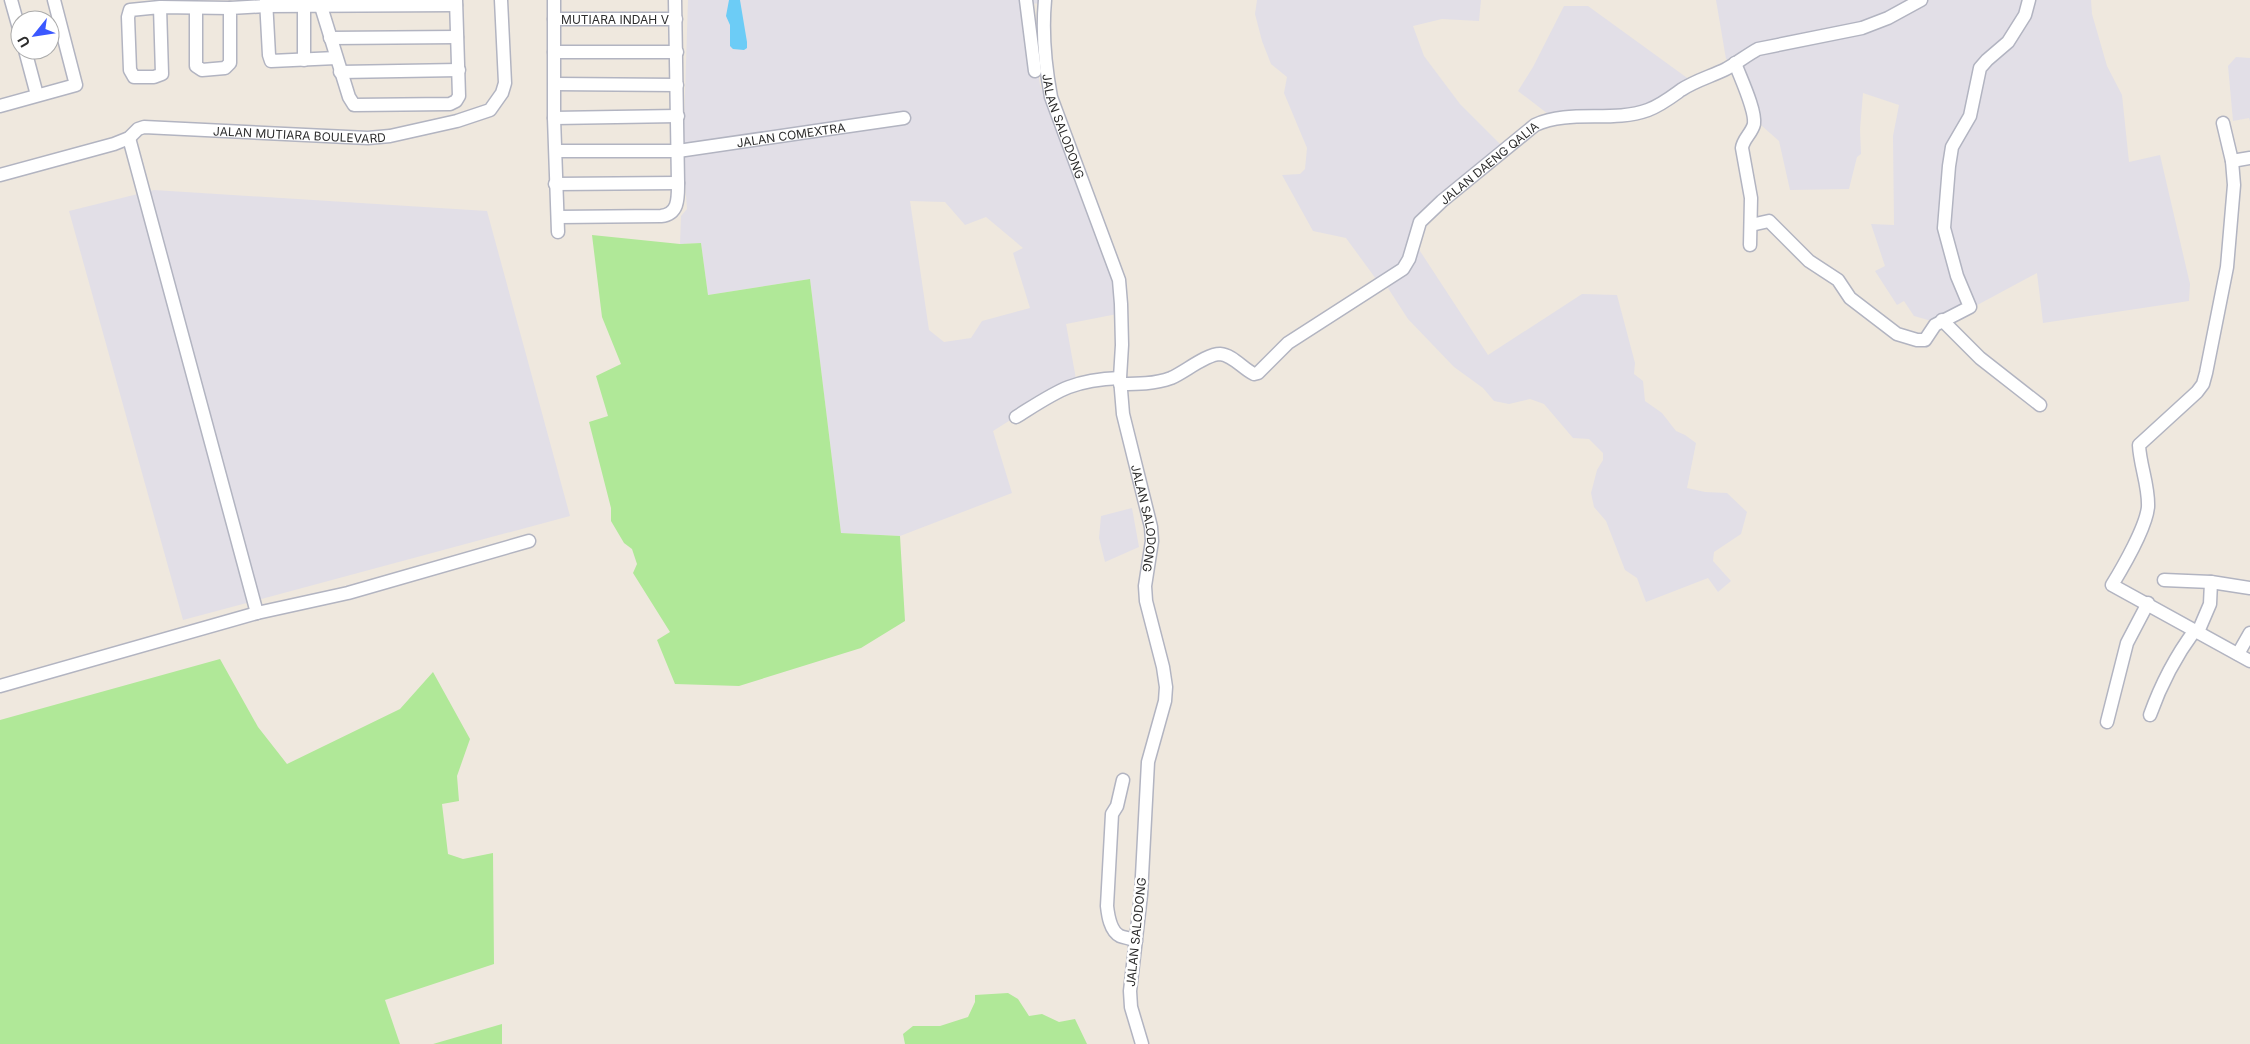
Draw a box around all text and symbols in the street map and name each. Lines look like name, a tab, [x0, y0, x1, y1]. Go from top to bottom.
north arrow	[10, 10, 60, 60]
street label: MUTIARA INDAH V	[561, 12, 669, 27]
text: U	[13, 33, 33, 50]
street label: JALAN SALODONG	[1040, 73, 1088, 181]
street label: JALAN DAENG QALIA	[1437, 118, 1541, 207]
street label: JALAN COMEXTRA	[735, 119, 846, 150]
street label: JALAN MUTIARA BOULEVARD	[213, 123, 386, 146]
street label: JALAN SALODONG	[1128, 463, 1160, 573]
street label: JALAN SALODONG	[1123, 877, 1149, 987]

